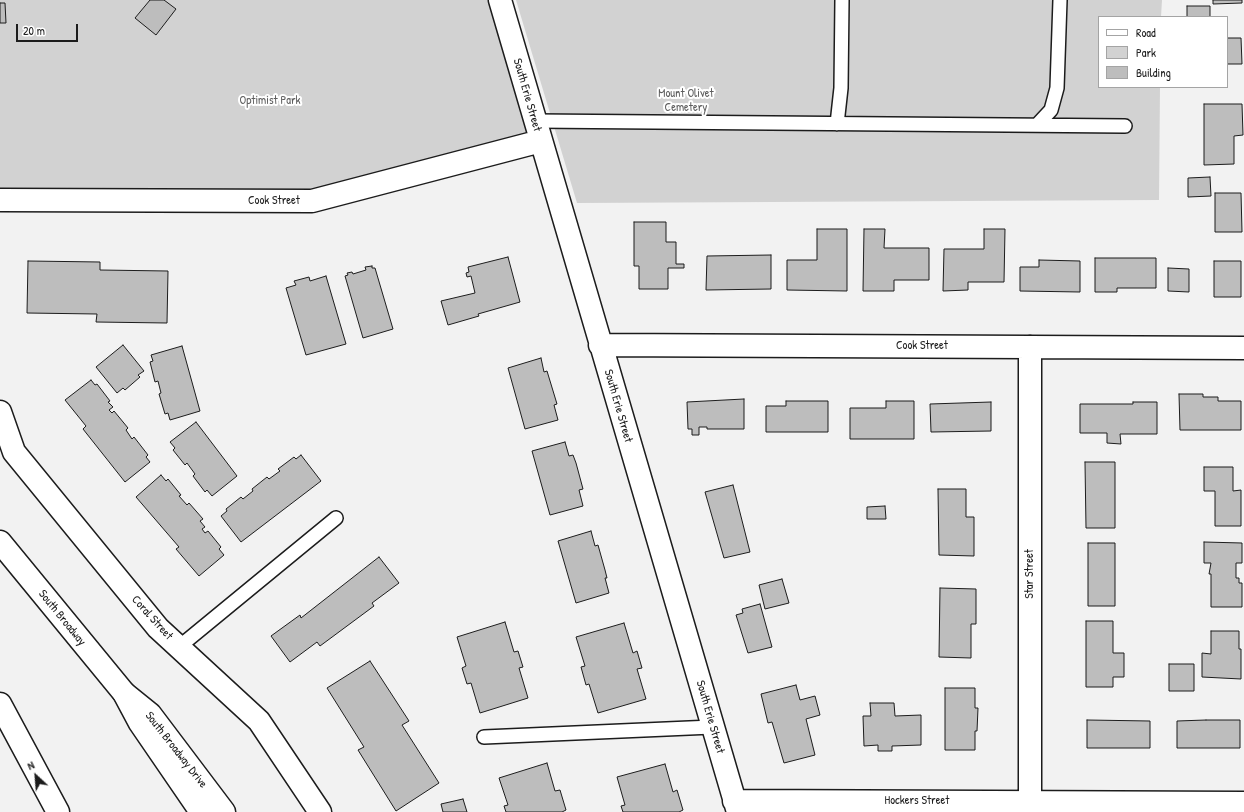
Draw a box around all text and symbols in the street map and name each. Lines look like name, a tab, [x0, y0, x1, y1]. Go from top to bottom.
scale bar	[18, 16, 80, 42]
legend	[1098, 16, 1228, 88]
text: 20 m	[23, 22, 45, 39]
text: Road	[1136, 24, 1156, 41]
text: Park	[1136, 44, 1156, 61]
street label: South Erie Street	[510, 57, 544, 133]
text: Building	[1136, 64, 1171, 81]
park label: Mount Olivet Cemetery	[658, 87, 714, 115]
park label: Optimist Park	[239, 94, 301, 108]
street label: Cook Street	[248, 194, 300, 208]
street label: Cook Street	[896, 339, 948, 353]
street label: South Erie Street	[601, 368, 635, 444]
street label: Star Street	[1023, 549, 1037, 599]
street label: South Broadway	[35, 587, 89, 649]
street label: Coral Street	[128, 593, 176, 643]
street label: South Erie Street	[693, 679, 727, 755]
street label: South Broadway Drive	[142, 709, 210, 791]
north arrow	[16, 756, 56, 796]
text: N	[25, 758, 36, 773]
street label: Hockers Street	[885, 794, 949, 808]

